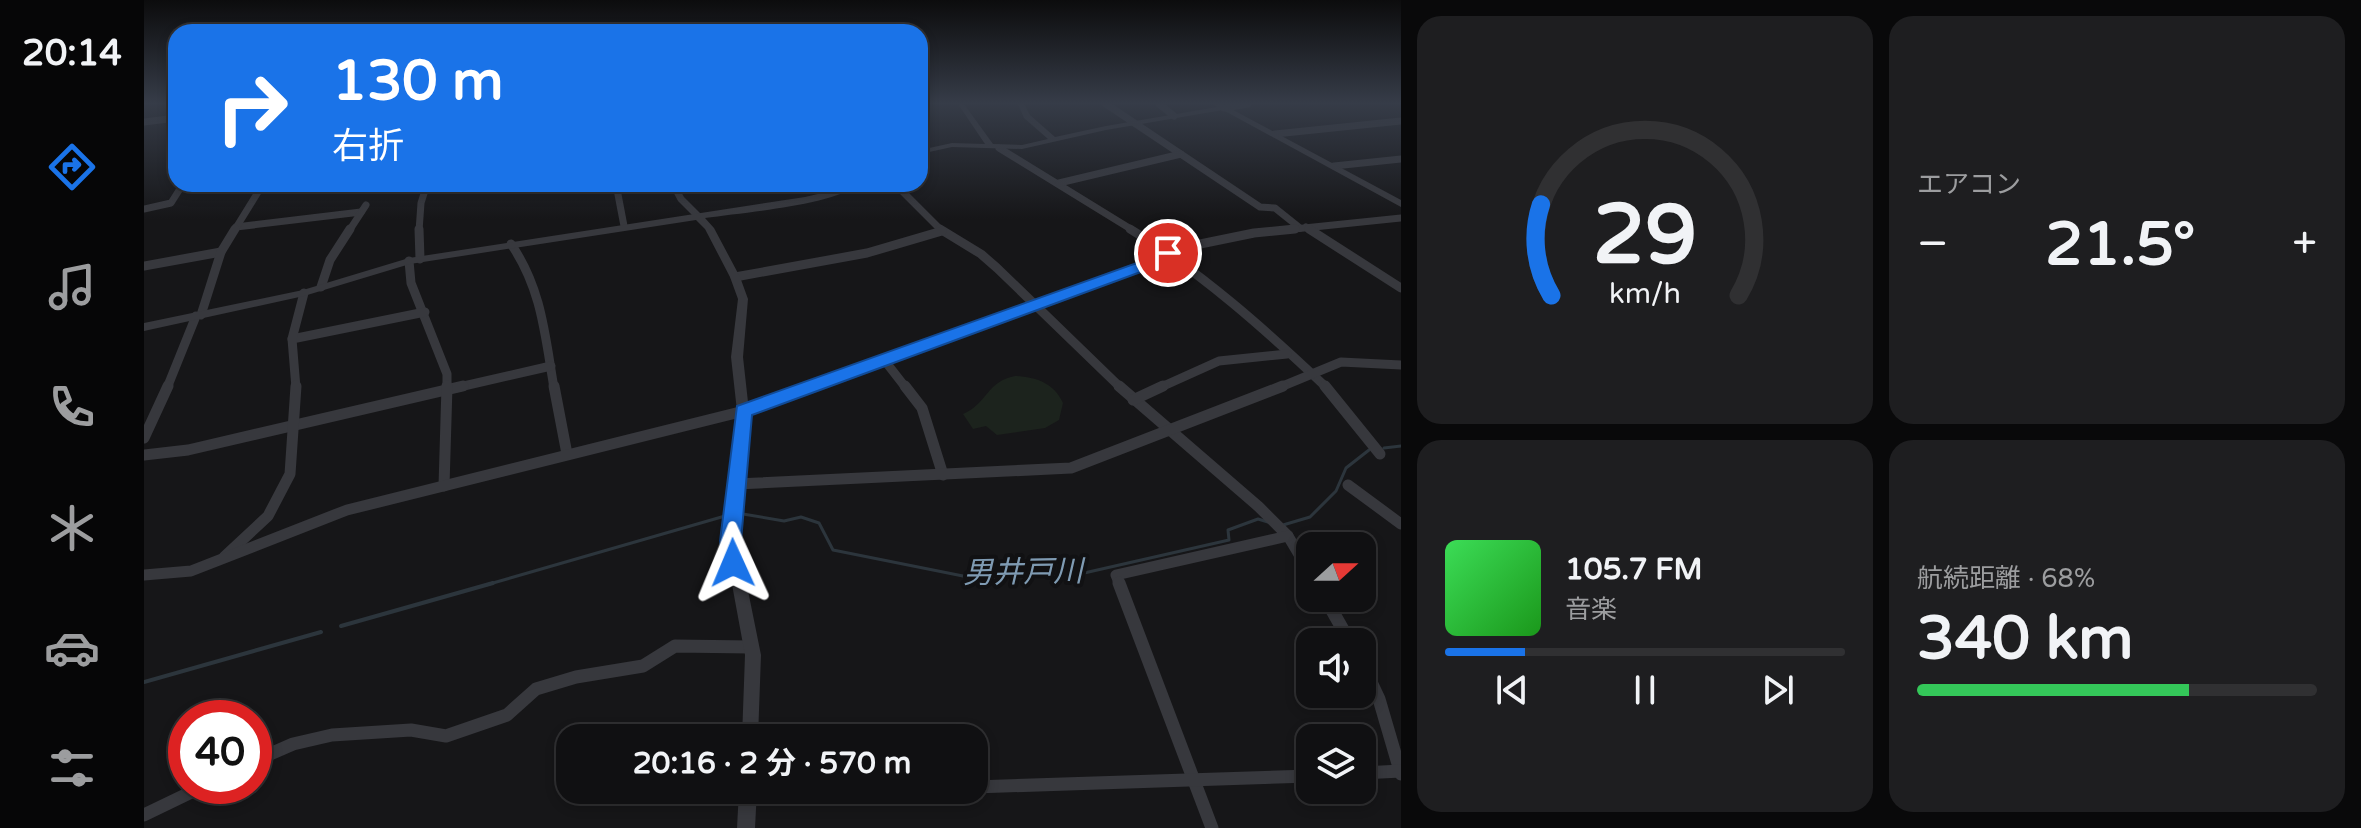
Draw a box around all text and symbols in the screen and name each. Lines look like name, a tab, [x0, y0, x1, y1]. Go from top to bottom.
text: 20:14	[22, 32, 122, 75]
text: 130 m	[332, 48, 503, 115]
icon: right	[200, 56, 304, 160]
text: 右折	[332, 125, 404, 168]
icon: directions	[44, 139, 100, 195]
text: エアコン	[1917, 169, 2021, 200]
text: 29	[1593, 186, 1697, 286]
text: 21.5°	[2045, 209, 2195, 281]
text: −	[1917, 218, 1948, 271]
text: +	[2292, 218, 2317, 271]
pin	[1134, 219, 1202, 287]
icon: arrive	[1146, 231, 1190, 275]
icon: music	[44, 259, 100, 315]
text: km/h	[1609, 277, 1681, 311]
icon: phone	[44, 379, 100, 435]
icon: climate	[44, 500, 100, 556]
position arrow	[691, 521, 775, 605]
north arrow	[1296, 532, 1376, 612]
map controls	[1296, 532, 1376, 804]
text: 105.7 FM	[1565, 551, 1703, 588]
water label: 男井戸川	[963, 553, 1086, 592]
text: 航続距離 · 68%	[1917, 563, 2095, 594]
text: 音楽	[1565, 594, 1617, 625]
text: 340 km	[1917, 603, 2133, 675]
icon: car	[44, 620, 100, 676]
button: sound	[1296, 628, 1376, 708]
icon: previous	[1490, 668, 1534, 712]
icon: pause	[1623, 668, 1667, 712]
icon: next	[1756, 668, 1800, 712]
speed limit sign: 40	[168, 700, 272, 804]
button: layers	[1296, 724, 1376, 804]
icon: filters	[44, 740, 100, 796]
text: 20:16 · 2 分 · 570 m	[633, 745, 911, 782]

